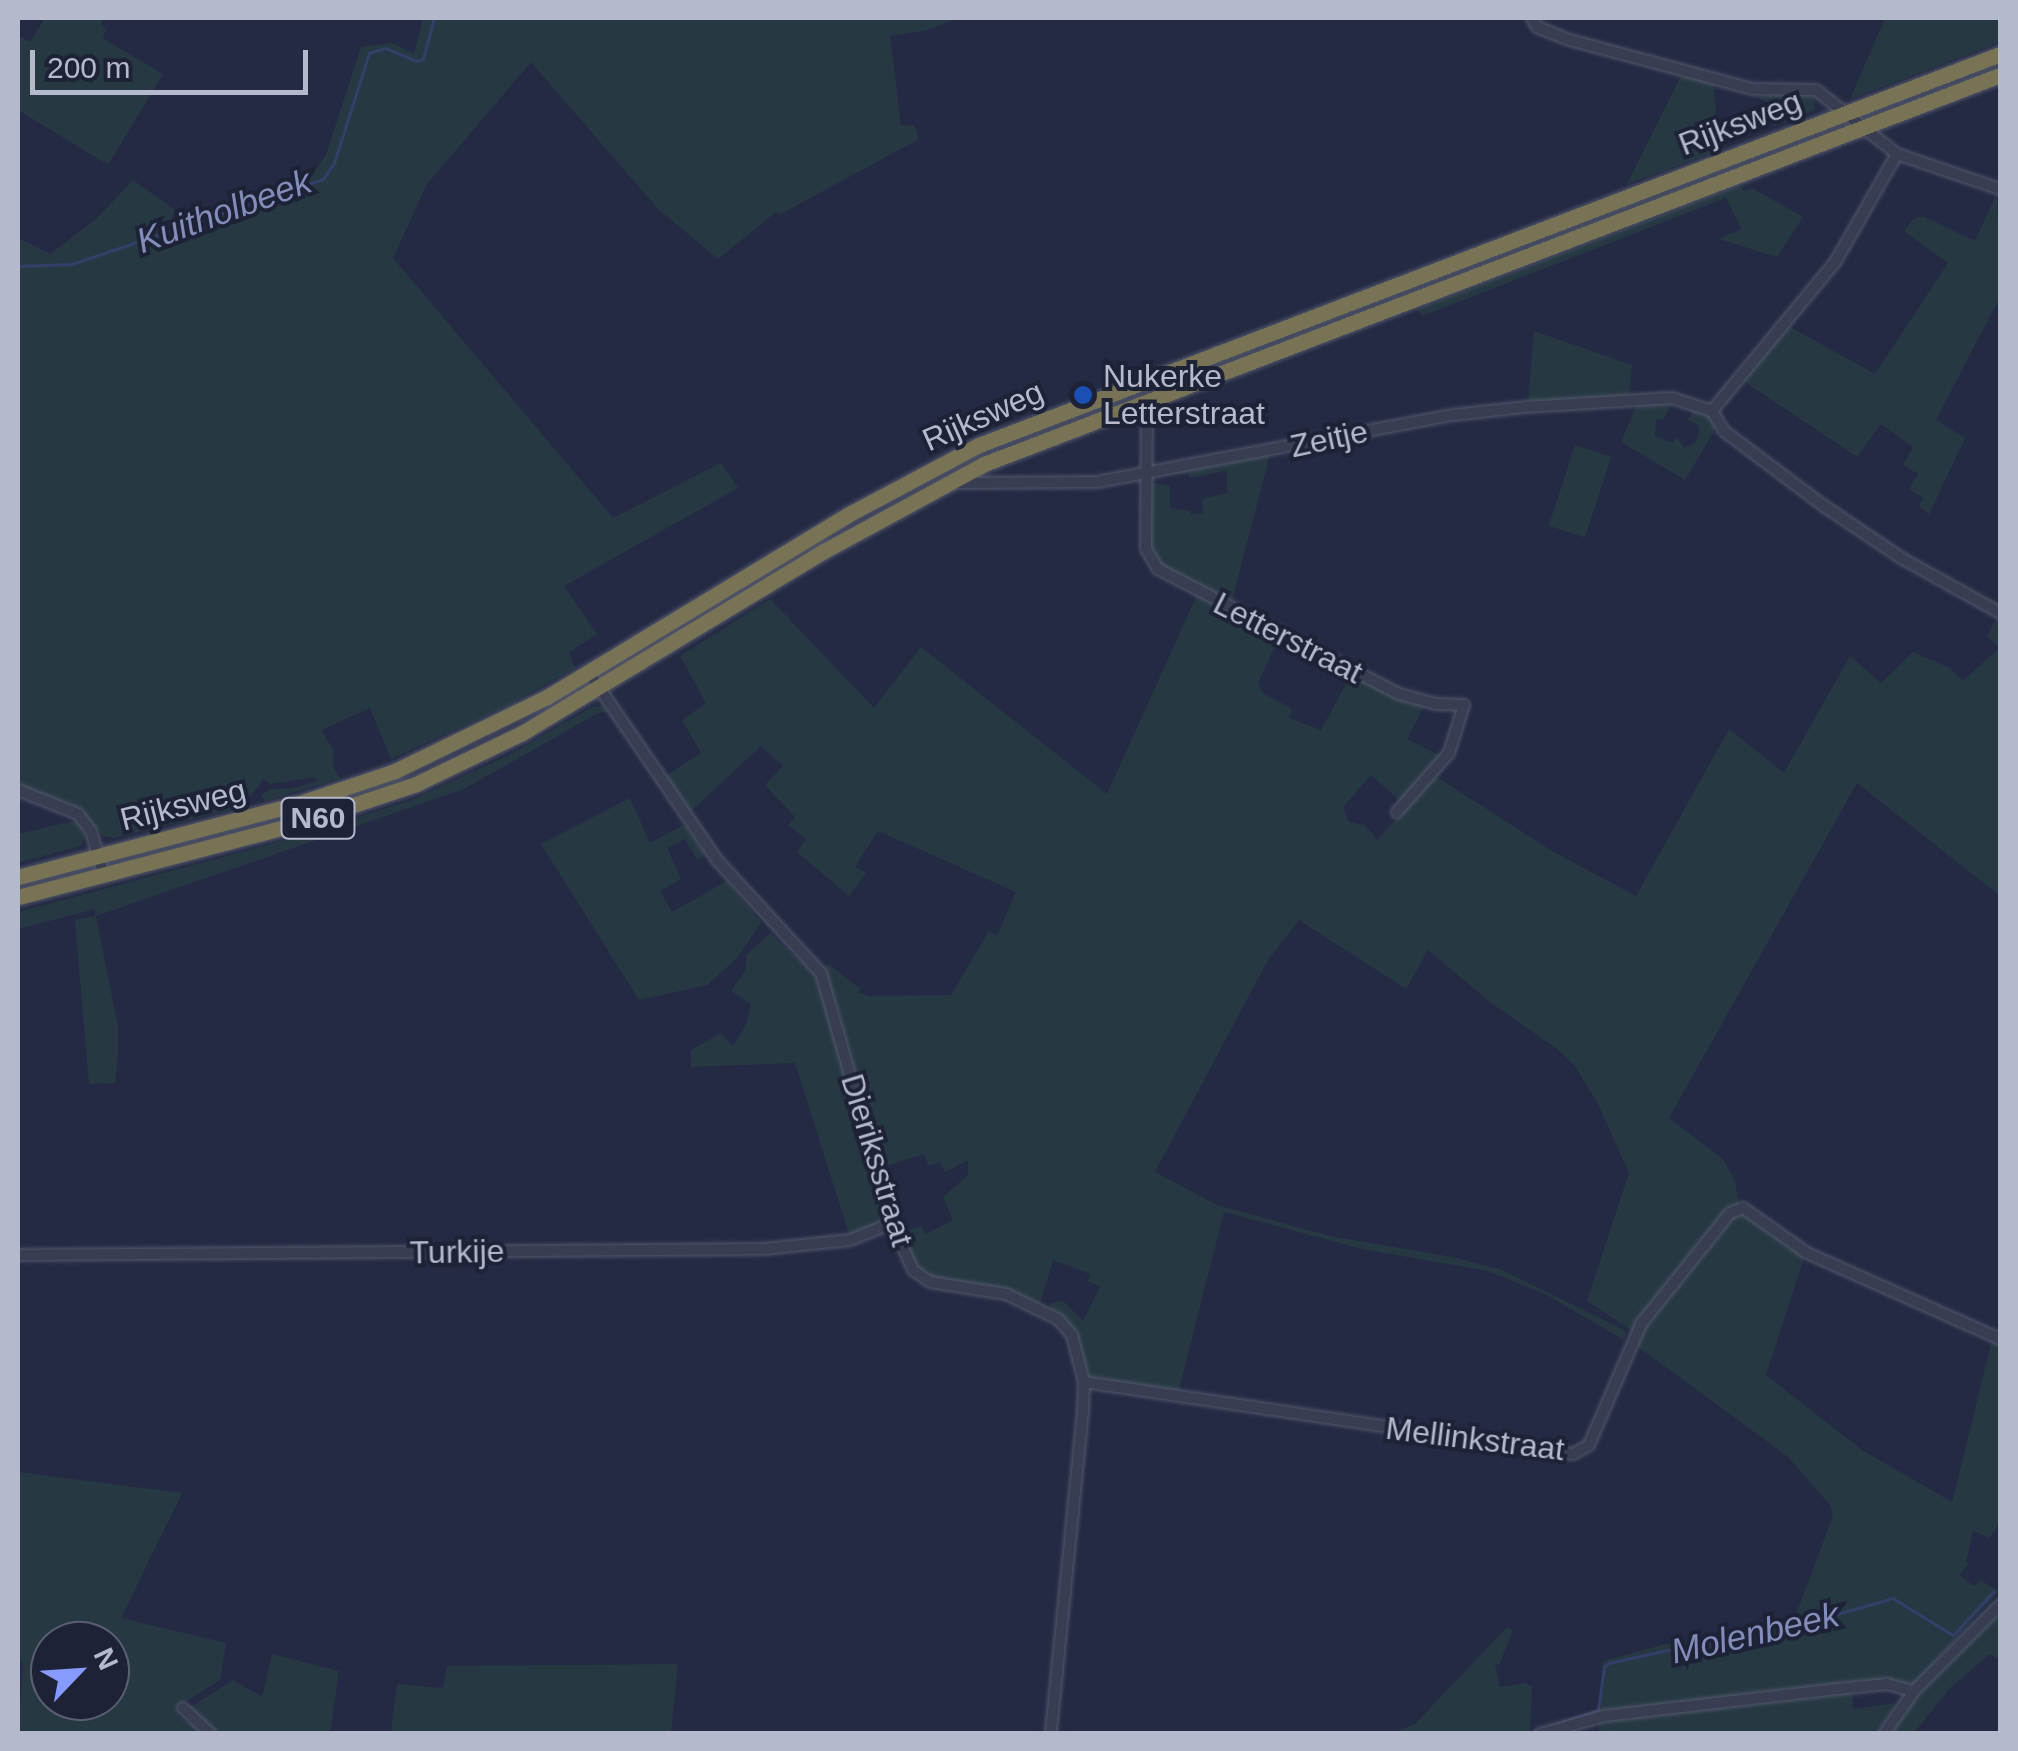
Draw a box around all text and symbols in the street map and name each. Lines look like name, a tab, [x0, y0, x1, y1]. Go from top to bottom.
scale bar	[35, 30, 312, 92]
text: 200 m	[47, 51, 130, 84]
street label: Rijksweg	[1673, 82, 1807, 164]
water label: Kuitholbeek	[131, 160, 317, 262]
place label: Nukerke Letterstraat	[1103, 358, 1265, 433]
street label: Rijksweg	[917, 372, 1049, 460]
marker: Nukerke Letterstraat	[1072, 384, 1094, 406]
street label: Zeitje	[1287, 412, 1371, 466]
street label: Letterstraat	[1207, 584, 1369, 692]
street label: Rijksweg	[116, 771, 250, 839]
road number: N60	[278, 793, 358, 843]
street label: Dieriksstraat	[833, 1069, 921, 1251]
street label: Turkije	[409, 1232, 505, 1272]
street label: Mellinkstraat	[1384, 1409, 1566, 1469]
water label: Molenbeek	[1667, 1593, 1843, 1673]
north arrow	[30, 1621, 130, 1721]
text: N	[88, 1643, 124, 1675]

